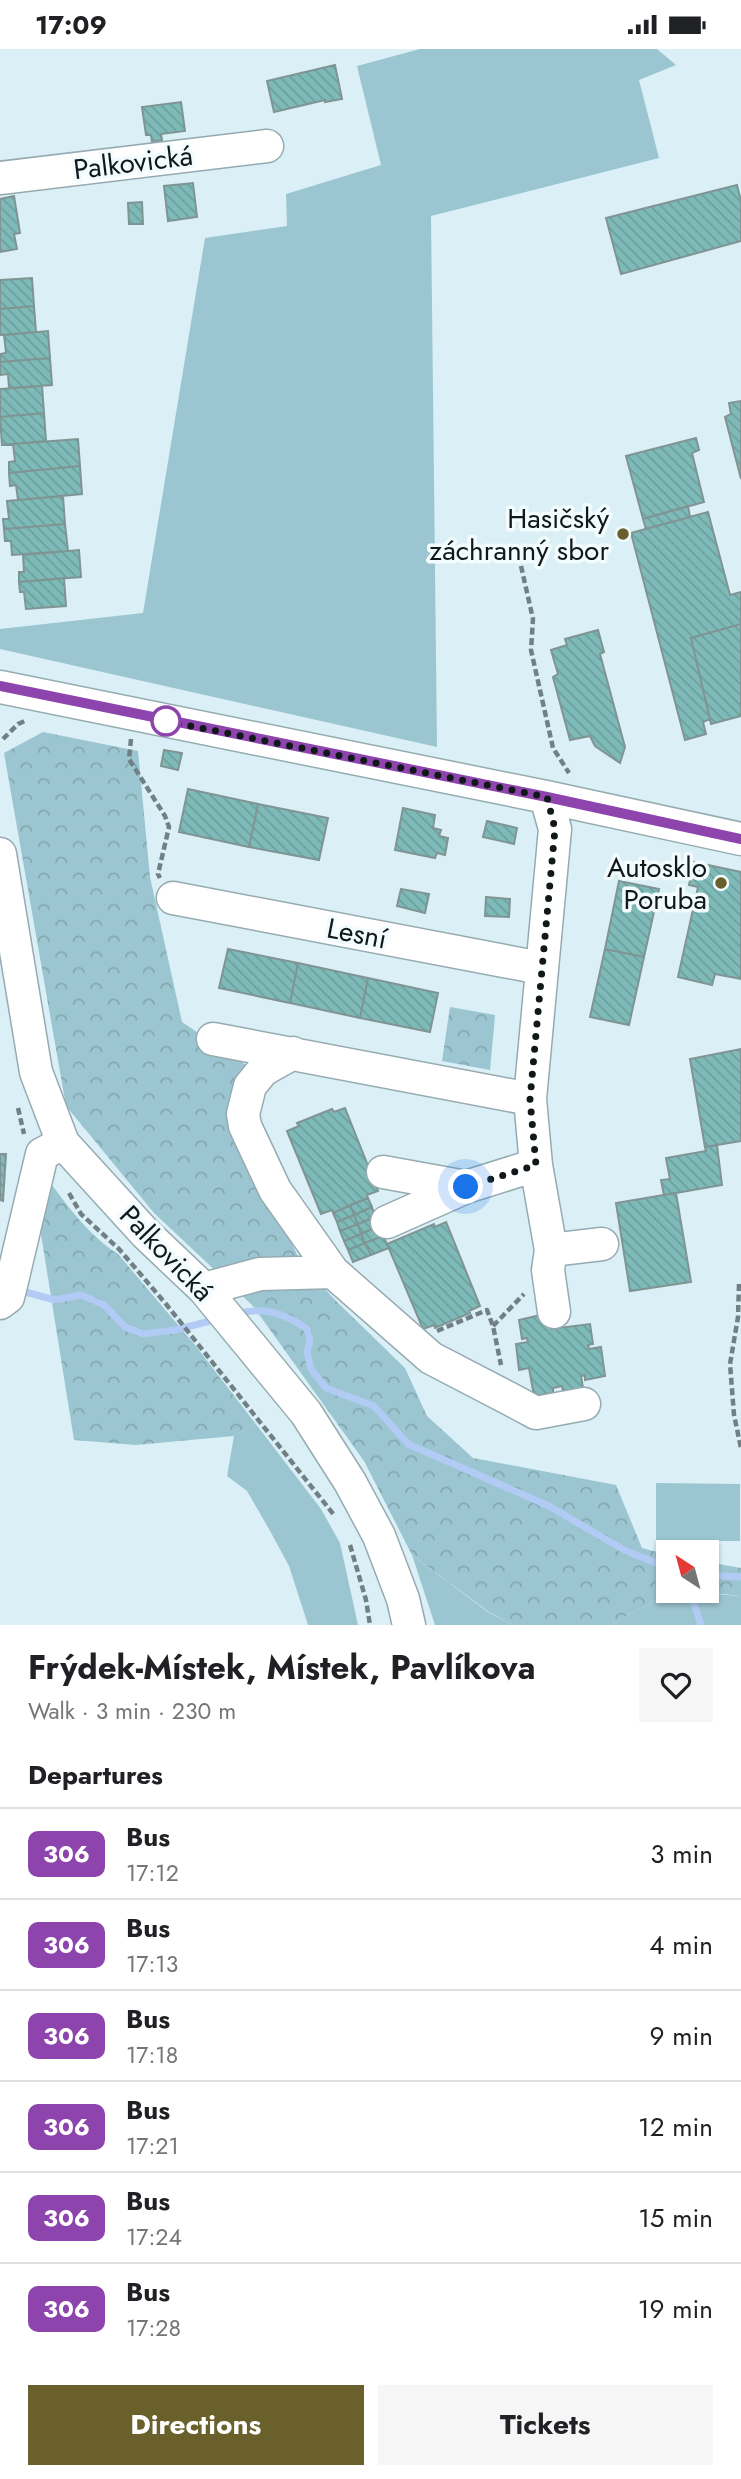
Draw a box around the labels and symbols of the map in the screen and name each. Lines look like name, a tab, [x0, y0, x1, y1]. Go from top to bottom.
street label: Palkovická	[71, 135, 195, 190]
place label: Hasičský záchranný sbor	[429, 498, 610, 571]
marker: Hasičský záchranný sbor	[615, 526, 631, 542]
unlabelled marker	[151, 706, 181, 736]
place label: Autosklo Poruba	[607, 847, 707, 920]
marker: Autosklo Poruba	[713, 875, 729, 891]
street label: Lesní	[323, 908, 392, 960]
your location	[448, 1169, 483, 1204]
street label: Palkovická	[110, 1196, 223, 1311]
north arrow	[656, 1540, 719, 1603]

